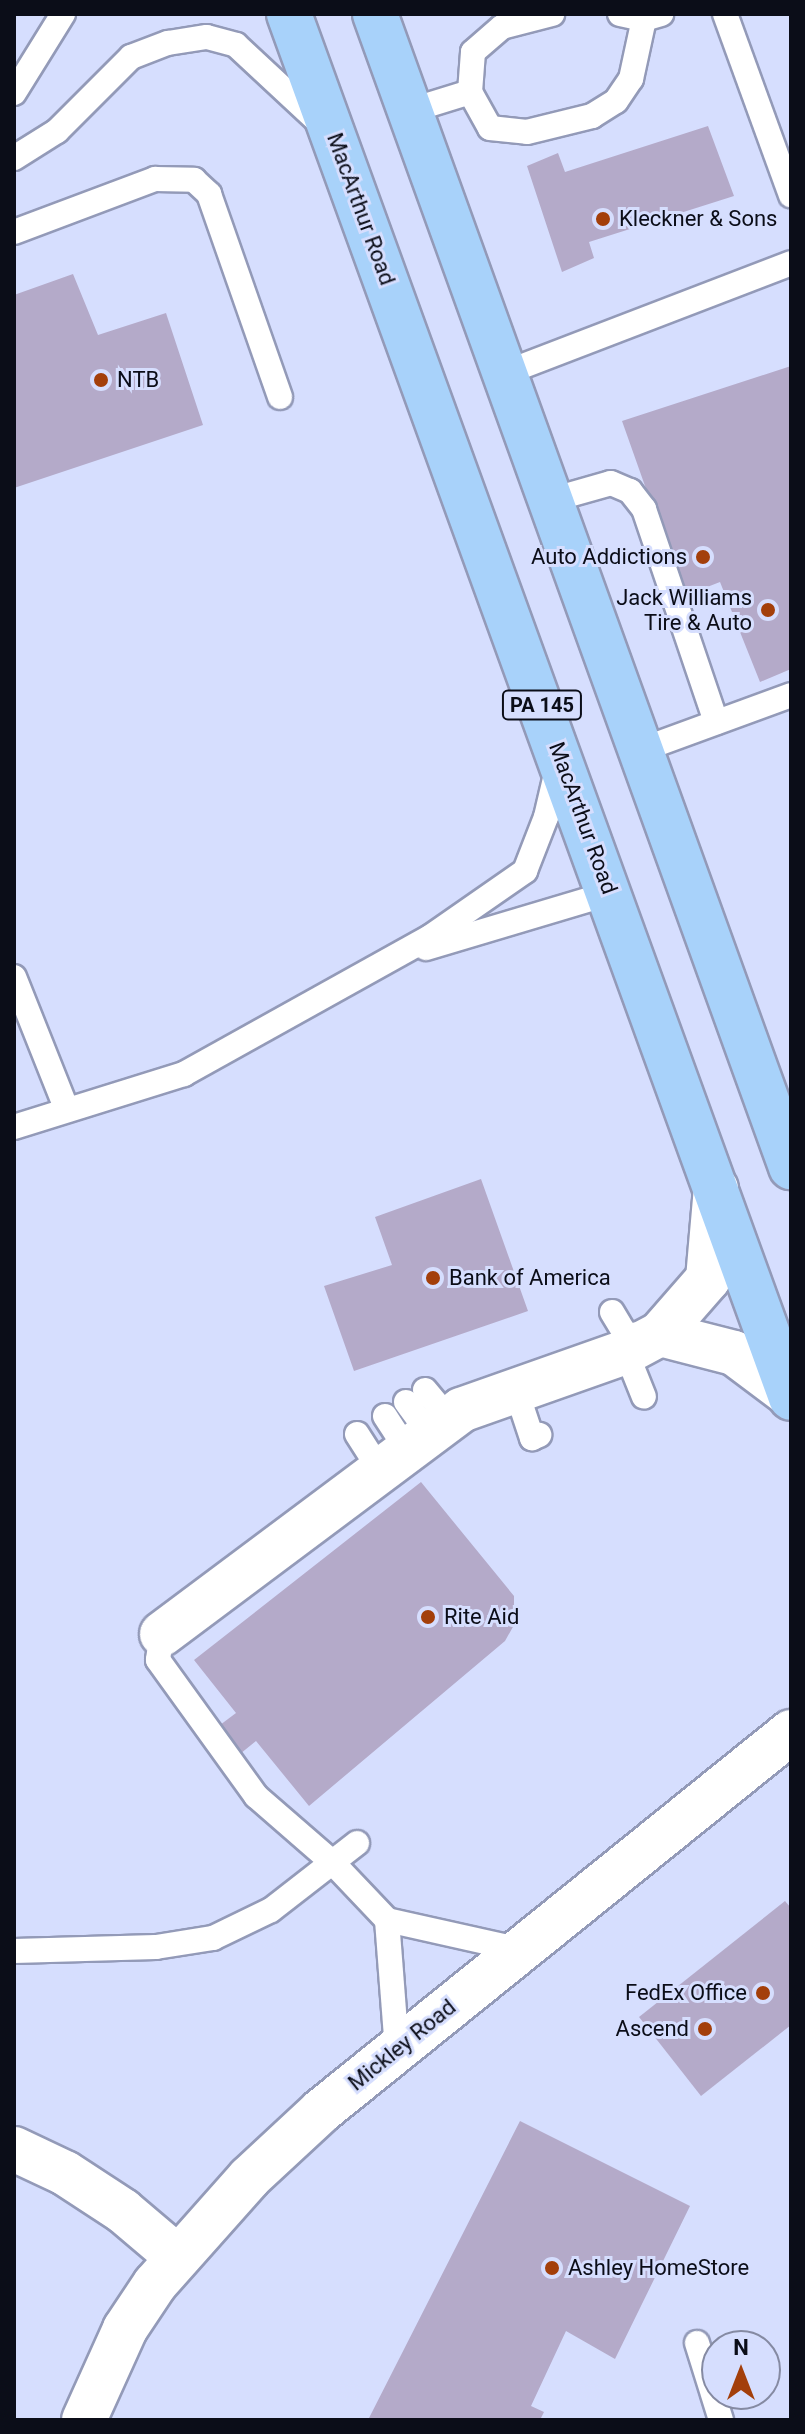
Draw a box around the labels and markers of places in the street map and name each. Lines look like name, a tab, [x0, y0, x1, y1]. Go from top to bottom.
place label: Kleckner & Sons	[619, 206, 777, 232]
marker: Kleckner & Sons	[594, 210, 612, 228]
place label: NTB	[117, 367, 159, 393]
marker: NTB	[92, 371, 110, 389]
place label: Auto Addictions	[531, 544, 687, 570]
marker: Auto Addictions	[694, 548, 712, 566]
place label: Jack Williams Tire & Auto	[616, 584, 752, 636]
marker: Jack Williams Tire & Auto	[759, 601, 777, 619]
place label: Bank of America	[449, 1265, 611, 1291]
marker: Bank of America	[424, 1269, 442, 1287]
place label: Rite Aid	[444, 1604, 519, 1630]
marker: Rite Aid	[419, 1608, 437, 1626]
place label: FedEx Office	[625, 1980, 747, 2006]
marker: FedEx Office	[754, 1984, 772, 2002]
place label: Ascend	[616, 2016, 689, 2042]
marker: Ascend	[696, 2020, 714, 2038]
place label: Ashley HomeStore	[568, 2255, 749, 2281]
marker: Ashley HomeStore	[543, 2259, 561, 2277]

